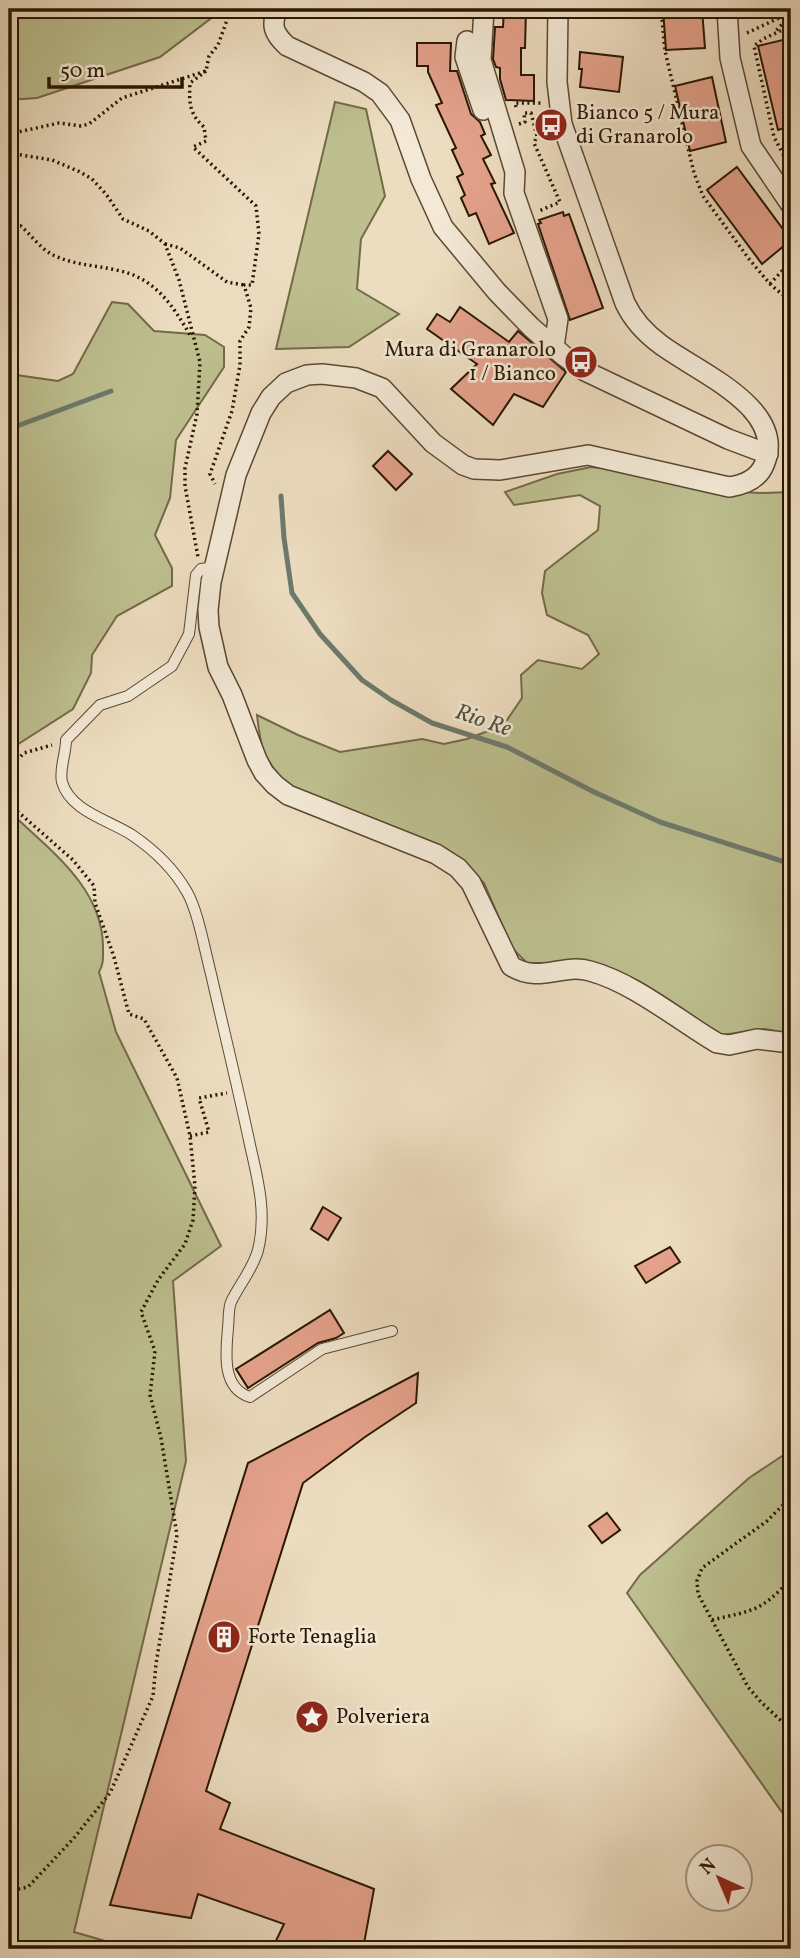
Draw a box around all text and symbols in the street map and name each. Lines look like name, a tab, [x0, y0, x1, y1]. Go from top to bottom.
scale bar	[49, 46, 182, 90]
text: 50 m	[60, 57, 105, 86]
place label: Bianco 5 / Mura di Granarolo	[576, 99, 720, 152]
bus stop icon: Bianco 5 / Mura di Granarolo	[532, 106, 570, 144]
place label: Mura di Granarolo 1 / Bianco	[384, 336, 556, 389]
bus stop icon: Mura di Granarolo 1 / Bianco	[562, 343, 600, 381]
water label: Rio Re	[451, 697, 516, 746]
building icon: Forte Tenaglia	[205, 1618, 243, 1656]
place label: Forte Tenaglia	[248, 1623, 377, 1652]
place icon: Polveriera	[293, 1698, 331, 1736]
place label: Polveriera	[336, 1703, 430, 1732]
north arrow	[684, 1842, 754, 1912]
text: N	[695, 1853, 723, 1881]

